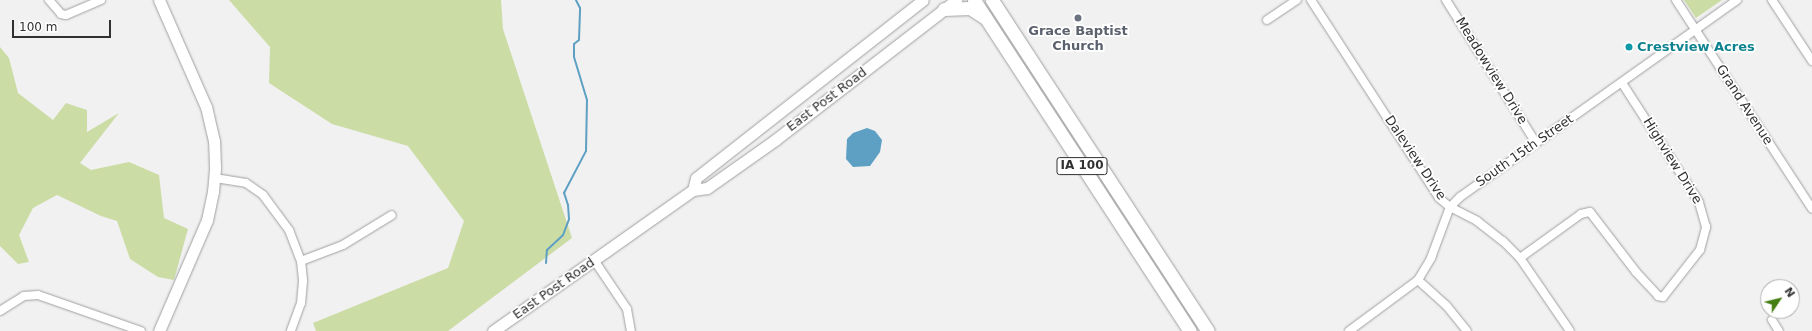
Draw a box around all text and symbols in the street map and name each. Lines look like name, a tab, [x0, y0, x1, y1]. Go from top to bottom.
scale bar	[14, 12, 113, 38]
marker: Grace Baptist Church	[1073, 13, 1083, 23]
street label: Meadowview Drive	[1452, 15, 1530, 127]
text: 100 m	[19, 20, 57, 34]
place label: Grace Baptist Church	[1028, 24, 1128, 55]
place label: Crestview Acres	[1637, 39, 1755, 55]
marker: Crestview Acres	[1624, 42, 1634, 52]
street label: Grand Avenue	[1712, 62, 1776, 148]
street label: East Post Road	[784, 65, 870, 135]
street label: South 15th Street	[1473, 112, 1577, 190]
street label: Daleview Drive	[1381, 113, 1449, 203]
street label: Highview Drive	[1639, 115, 1705, 207]
road number: IA 100	[1056, 156, 1108, 176]
street label: East Post Road	[510, 255, 598, 323]
north arrow	[1760, 279, 1800, 319]
text: N	[1781, 285, 1797, 300]

